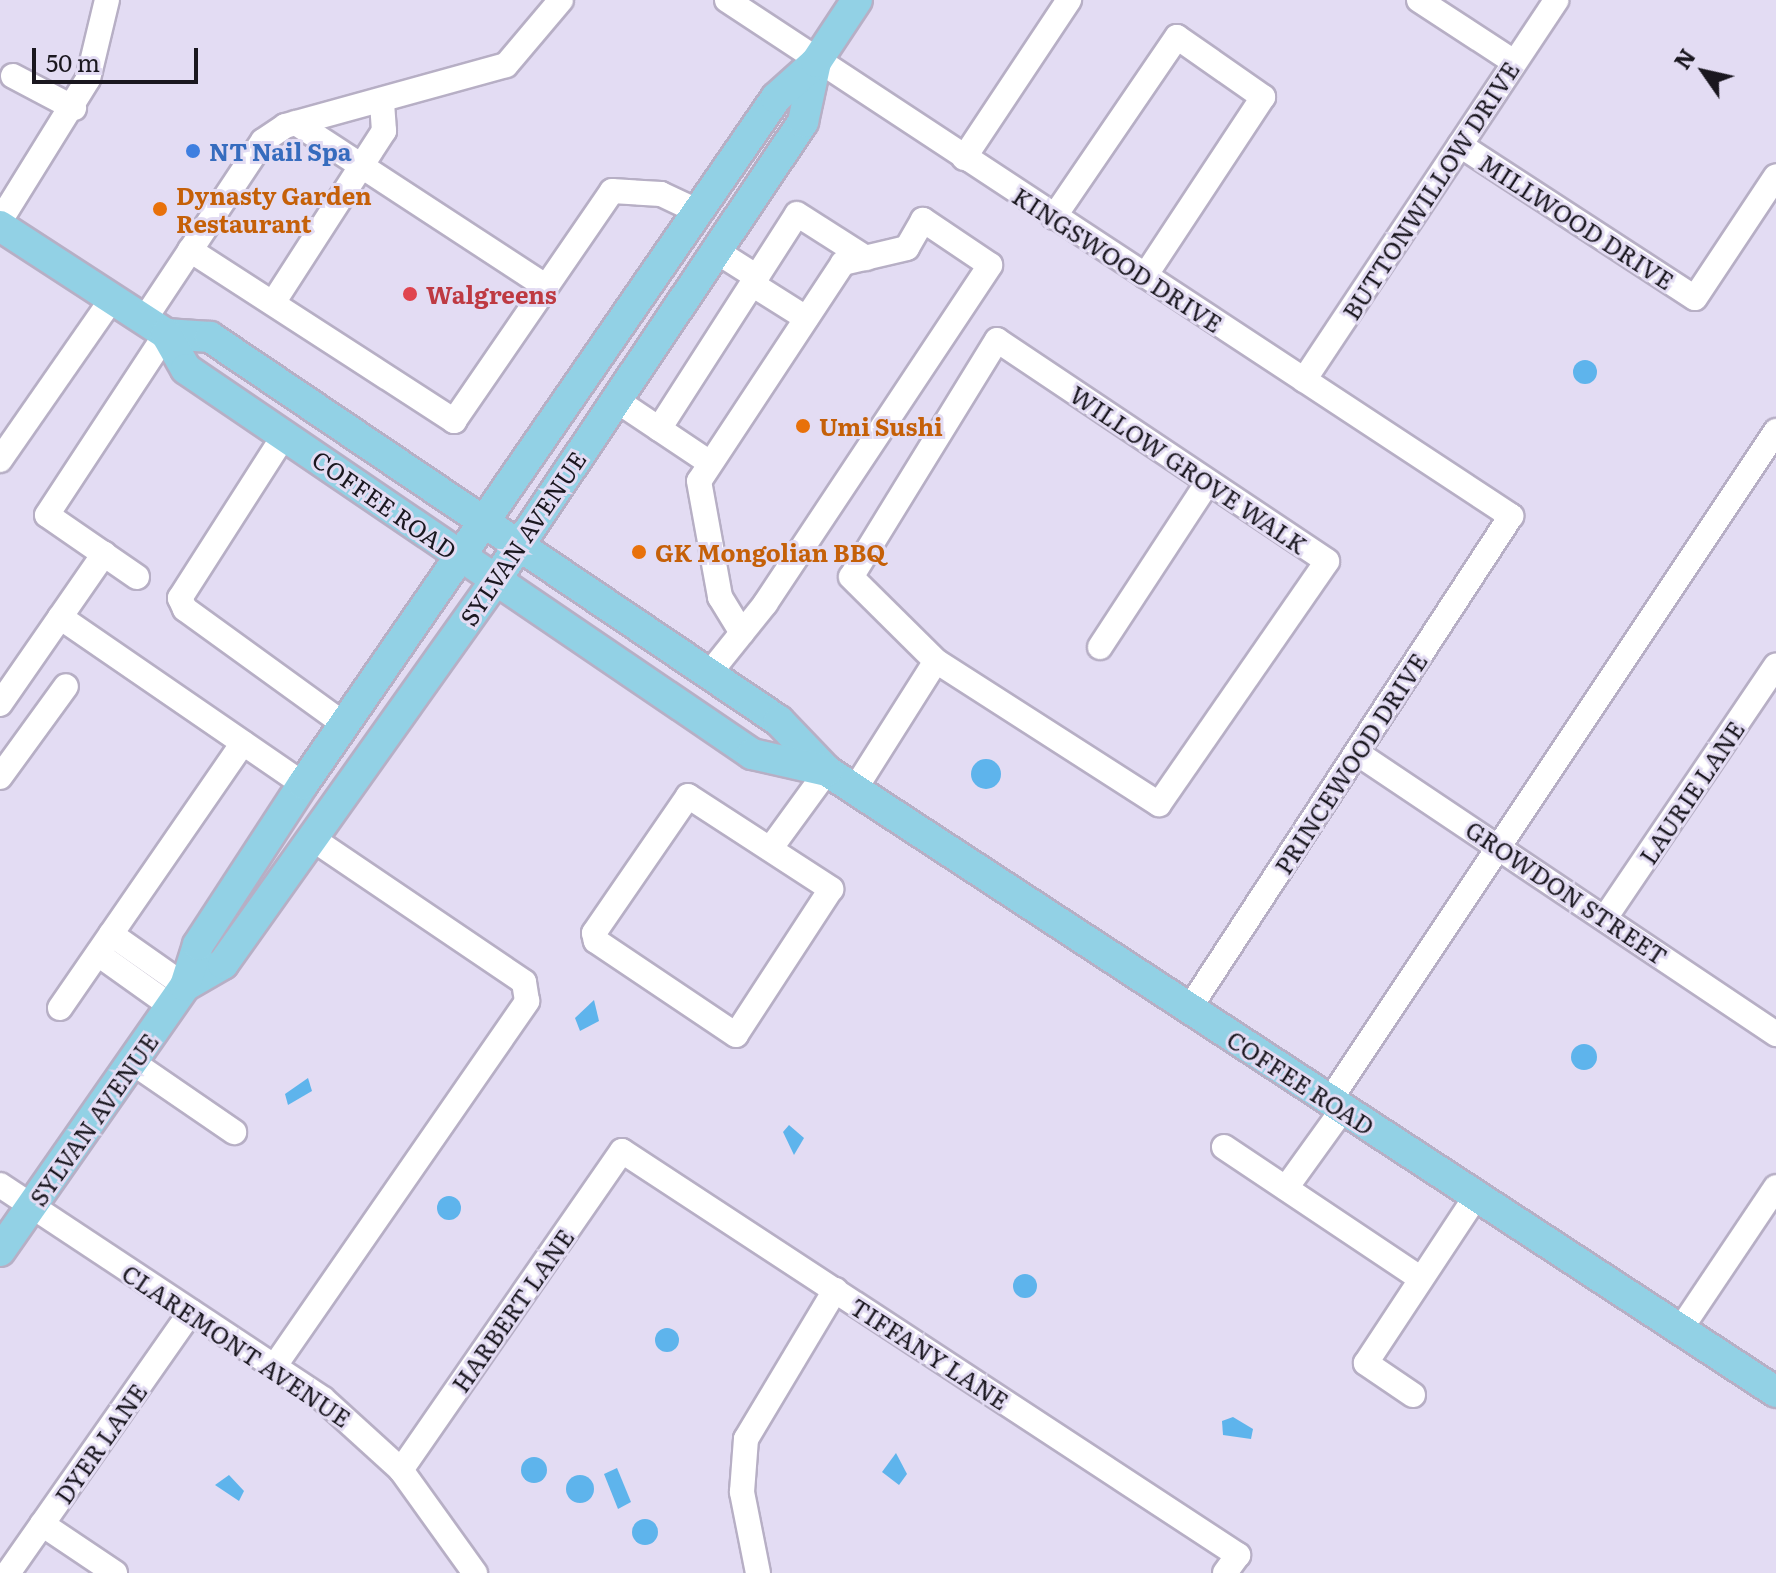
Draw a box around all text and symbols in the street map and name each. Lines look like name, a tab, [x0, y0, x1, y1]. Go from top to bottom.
scale bar	[36, 32, 202, 82]
north arrow	[1664, 32, 1744, 112]
text: N	[1665, 41, 1703, 75]
text: 50 m	[46, 44, 100, 79]
street label: BUTTONWILLOW DRIVE	[1336, 55, 1524, 325]
place label: NT Nail Spa	[209, 137, 352, 165]
marker: NT Nail Spa	[184, 142, 202, 160]
street label: MILLWOOD DRIVE	[1474, 147, 1680, 295]
street label: KINGSWOOD DRIVE	[1008, 180, 1228, 338]
place label: Dynasty Garden Restaurant	[176, 181, 372, 237]
marker: Dynasty Garden Restaurant	[151, 200, 169, 218]
place label: Walgreens	[426, 280, 557, 308]
marker: Walgreens	[401, 285, 419, 303]
street label: WILLOW GROVE WALK	[1065, 379, 1313, 559]
place label: Umi Sushi	[819, 412, 943, 440]
marker: Umi Sushi	[794, 417, 812, 435]
street label: COFFEE ROAD	[307, 444, 463, 564]
street label: SYLVAN AVENUE	[453, 445, 591, 631]
place label: GK Mongolian BBQ	[655, 538, 885, 566]
marker: GK Mongolian BBQ	[630, 543, 648, 561]
street label: PRINCEWOOD DRIVE	[1268, 647, 1432, 879]
street label: LAURIE LANE	[1633, 715, 1749, 869]
street label: GROWDON STREET	[1461, 814, 1673, 970]
street label: COFFEE ROAD	[1222, 1024, 1380, 1140]
street label: SYLVAN AVENUE	[23, 1027, 163, 1211]
street label: HARBERT LANE	[445, 1223, 579, 1397]
street label: CLAREMONT AVENUE	[117, 1258, 357, 1432]
street label: TIFFANY LANE	[845, 1291, 1015, 1415]
street label: DYER LANE	[48, 1377, 152, 1509]

